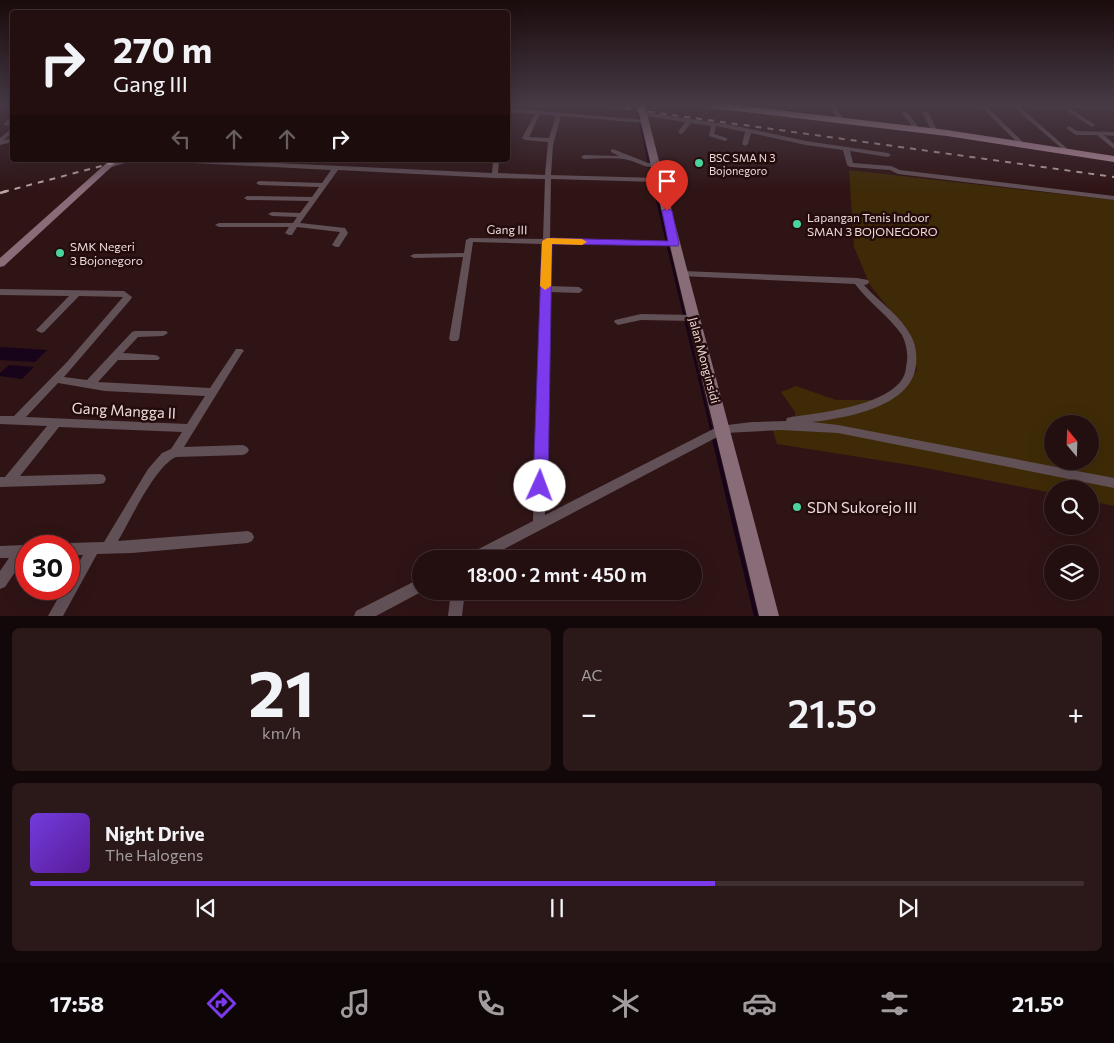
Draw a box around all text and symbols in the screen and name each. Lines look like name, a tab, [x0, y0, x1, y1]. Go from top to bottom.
text: 270 m	[113, 27, 212, 70]
icon: right	[30, 30, 95, 95]
text: Gang III	[113, 70, 188, 97]
icon: left	[167, 125, 195, 153]
icon: ahead	[220, 125, 248, 153]
icon: ahead	[273, 125, 301, 153]
icon: right	[326, 125, 354, 153]
place label: BSC SMA N 3 Bojonegoro	[709, 151, 776, 177]
marker: BSC SMA N 3 Bojonegoro	[693, 157, 705, 169]
pin	[646, 160, 688, 211]
icon: arrive	[653, 167, 681, 195]
place label: Lapangan Tenis Indoor SMAN 3 BOJONEGORO	[807, 210, 938, 239]
marker: Lapangan Tenis Indoor SMAN 3 BOJONEGORO	[791, 218, 803, 230]
street label: Gang III	[486, 222, 528, 236]
place label: SMK Negeri 3 Bojonegoro	[70, 239, 143, 267]
marker: SMK Negeri 3 Bojonegoro	[54, 247, 66, 259]
street label: Jalan Monginsidi	[686, 315, 723, 405]
street label: Gang Mangga II	[71, 398, 177, 422]
north arrow	[1044, 415, 1099, 470]
map controls	[1044, 415, 1099, 600]
position arrow	[513, 459, 565, 511]
button: search	[1044, 480, 1099, 535]
place label: SDN Sukorejo III	[807, 498, 917, 516]
marker: SDN Sukorejo III	[791, 501, 803, 513]
speed limit sign: 30	[15, 535, 80, 600]
button: layers	[1044, 545, 1099, 600]
text: 18:00 · 2 mnt · 450 m	[467, 563, 647, 586]
text: 21	[248, 651, 315, 730]
text: AC	[581, 665, 603, 684]
text: 21.5°	[788, 689, 877, 736]
text: −	[581, 696, 597, 730]
text: +	[1068, 696, 1084, 730]
text: km/h	[262, 723, 301, 742]
text: Night Drive	[105, 822, 205, 845]
text: The Halogens	[105, 845, 203, 864]
icon: previous	[192, 894, 220, 922]
icon: pause	[543, 894, 571, 922]
icon: next	[894, 894, 922, 922]
icon: directions	[204, 986, 239, 1021]
icon: music	[338, 986, 373, 1021]
icon: phone	[473, 986, 508, 1021]
icon: climate	[608, 986, 643, 1021]
icon: car	[742, 986, 777, 1021]
icon: filters	[877, 986, 912, 1021]
text: 17:58	[50, 990, 104, 1017]
text: 21.5°	[1012, 990, 1064, 1017]

